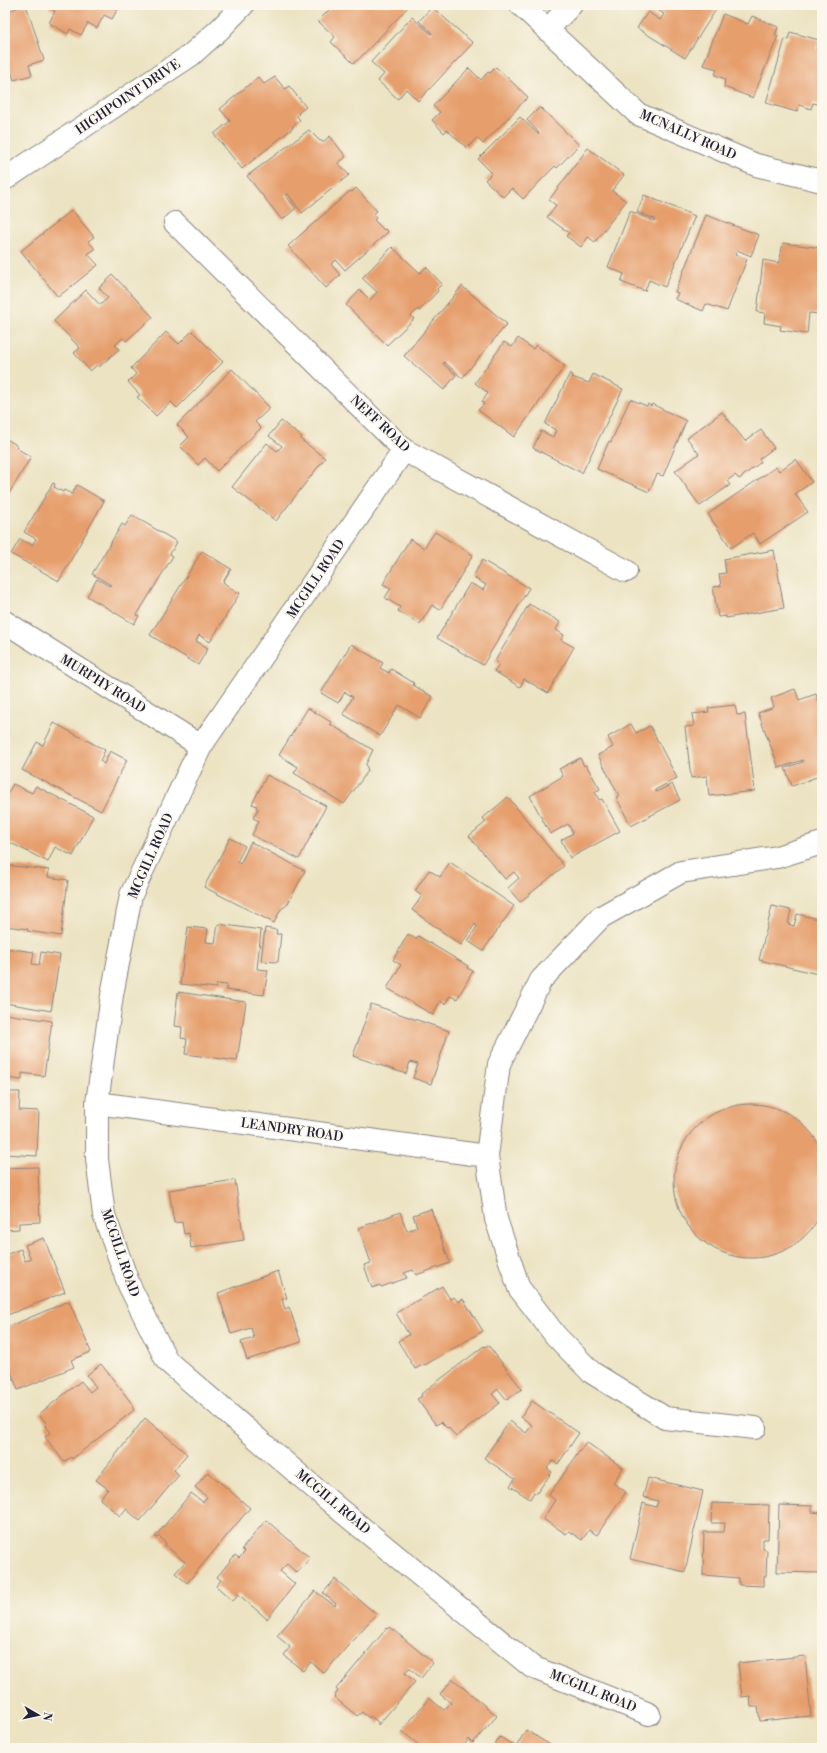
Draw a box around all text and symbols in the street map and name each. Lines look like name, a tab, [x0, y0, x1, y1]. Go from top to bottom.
street label: HIGHPOINT DRIVE	[72, 56, 184, 138]
street label: MCNALLY ROAD	[637, 107, 739, 163]
street label: NEFF ROAD	[347, 392, 413, 456]
street label: MCGILL ROAD	[284, 536, 348, 622]
street label: MURPHY ROAD	[57, 651, 149, 717]
street label: MCGILL ROAD	[125, 811, 177, 901]
street label: LEANDRY ROAD	[240, 1115, 344, 1145]
street label: MCGILL ROAD	[97, 1207, 143, 1299]
street label: MCGILL ROAD	[293, 1466, 373, 1538]
street label: MCGILL ROAD	[547, 1666, 639, 1716]
north arrow	[18, 1695, 58, 1735]
text: N	[39, 1711, 54, 1722]

